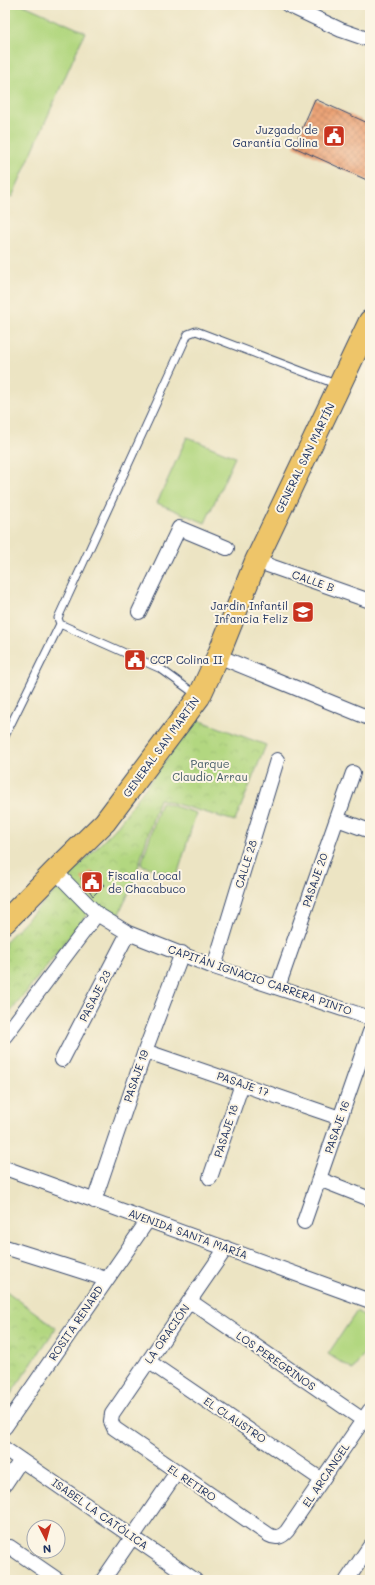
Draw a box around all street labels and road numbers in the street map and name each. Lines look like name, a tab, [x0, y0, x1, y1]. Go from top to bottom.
street label: GENERAL SAN MARTÍN	[271, 400, 338, 515]
street label: CALLE B	[290, 566, 336, 595]
street label: GENERAL SAN MARTÍN	[119, 693, 202, 800]
street label: CALLE 28	[231, 838, 260, 890]
street label: PASAJE 20	[298, 851, 331, 909]
street label: CAPITÁN IGNACIO CARRERA PINTO	[166, 941, 355, 1018]
street label: PASAJE 23	[75, 967, 114, 1024]
street label: PASAJE 19	[120, 1047, 152, 1104]
street label: PASAJE 17	[215, 1068, 271, 1099]
street label: PASAJE 16	[321, 1099, 353, 1155]
street label: PASAJE 18	[210, 1102, 241, 1159]
street label: AVENIDA SANTA MARÍA	[126, 1205, 250, 1262]
street label: ROSITA RENARD	[45, 1282, 106, 1363]
street label: LA ORACIÓN	[141, 1301, 193, 1366]
street label: LOS PEREGRINOS	[234, 1328, 319, 1394]
street label: EL CLAUSTRO	[201, 1393, 270, 1446]
street label: EL ARCANGEL	[299, 1440, 353, 1510]
street label: EL RETIRO	[165, 1461, 220, 1505]
street label: ISABEL LA CATÓLICA	[49, 1475, 151, 1553]

